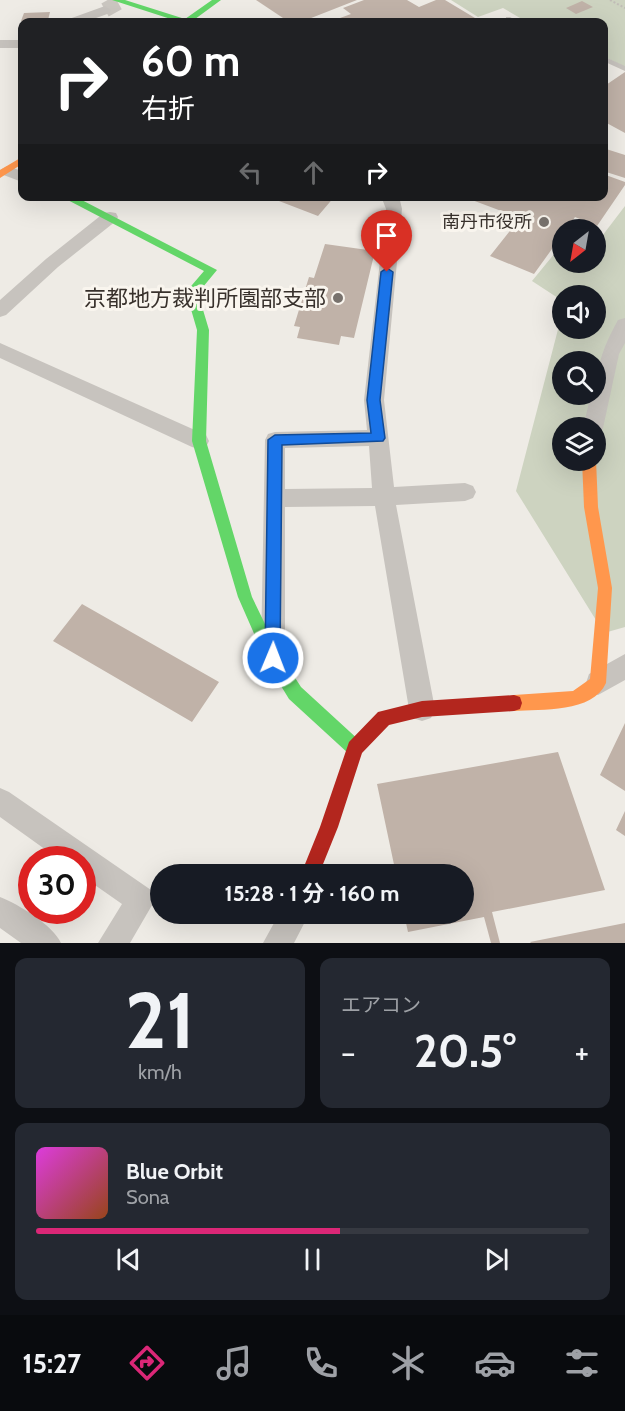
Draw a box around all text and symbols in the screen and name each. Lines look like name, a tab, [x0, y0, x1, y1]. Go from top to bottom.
text: 60 m	[141, 35, 240, 87]
icon: right	[42, 42, 120, 120]
text: 右折	[141, 92, 195, 125]
icon: left	[234, 156, 267, 189]
icon: ahead	[297, 156, 330, 189]
icon: right	[360, 156, 393, 189]
pin	[361, 210, 412, 272]
place label: 南丹市役所	[442, 211, 532, 233]
marker: 南丹市役所	[537, 215, 551, 229]
icon: arrive	[370, 219, 403, 252]
north arrow	[552, 219, 606, 273]
map controls	[552, 219, 606, 471]
place label: 京都地方裁判所園部支部	[84, 285, 326, 312]
button: sound	[552, 285, 606, 339]
marker: 京都地方裁判所園部支部	[331, 291, 345, 305]
button: search	[552, 351, 606, 405]
button: layers	[552, 417, 606, 471]
position arrow	[241, 626, 305, 690]
speed limit sign: 30	[18, 846, 96, 924]
text: 15:28 · 1 分 · 160 m	[225, 880, 399, 907]
text: 21	[125, 973, 195, 1068]
text: エアコン	[341, 993, 421, 1017]
text: 20.5°	[414, 1024, 516, 1078]
text: −	[341, 1032, 356, 1072]
text: +	[574, 1032, 589, 1072]
text: km/h	[138, 1060, 182, 1084]
text: Blue Orbit	[126, 1158, 223, 1185]
text: Sona	[126, 1185, 169, 1209]
icon: previous	[112, 1243, 145, 1276]
icon: pause	[296, 1243, 329, 1276]
icon: next	[480, 1243, 513, 1276]
icon: directions	[126, 1342, 168, 1384]
icon: music	[213, 1342, 255, 1384]
icon: phone	[300, 1342, 342, 1384]
icon: climate	[387, 1342, 429, 1384]
icon: car	[474, 1342, 516, 1384]
icon: filters	[561, 1342, 603, 1384]
text: 15:27	[22, 1347, 81, 1380]

